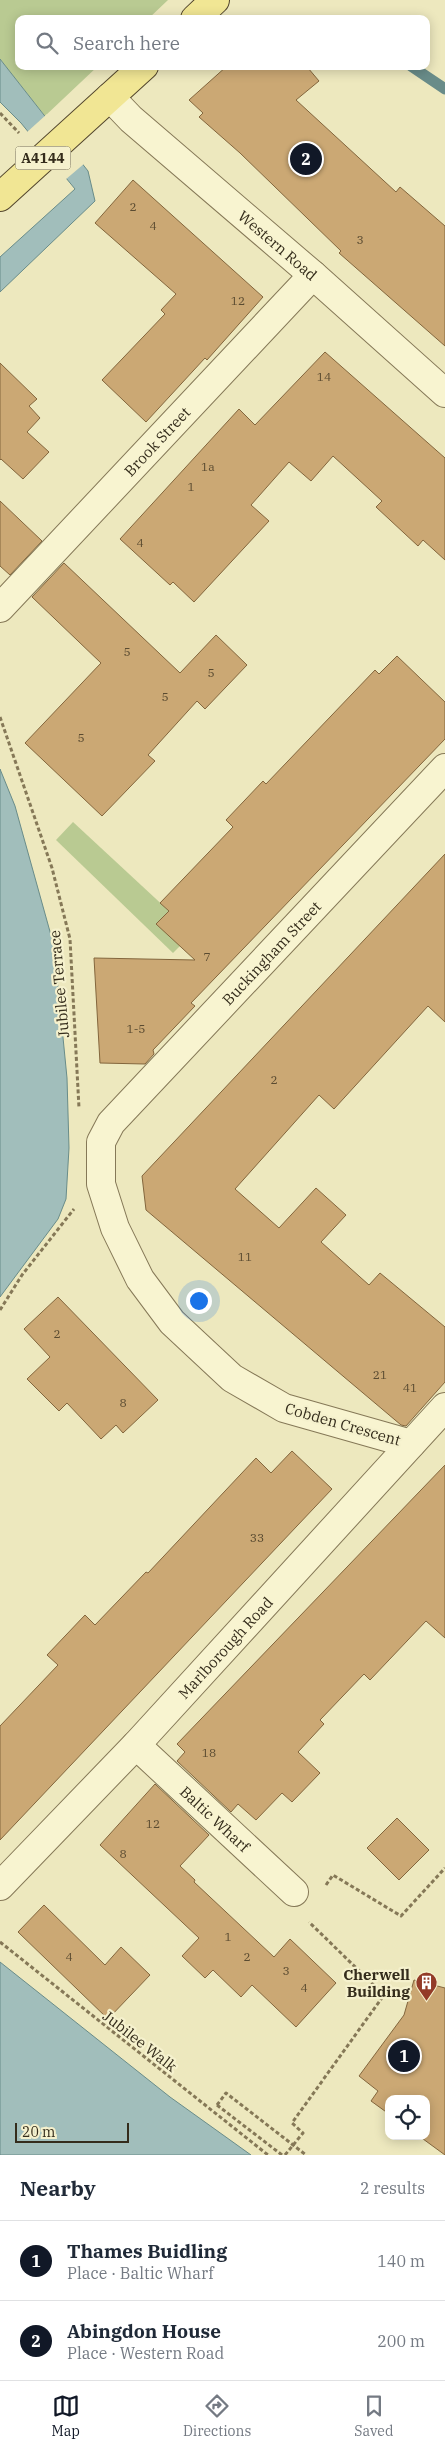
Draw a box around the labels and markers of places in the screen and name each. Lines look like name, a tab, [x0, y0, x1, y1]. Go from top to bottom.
pin: 2	[290, 140, 322, 178]
place label: Cherwell Building	[343, 1965, 410, 2001]
building icon: Cherwell Building	[414, 1971, 438, 2002]
pin: 1	[388, 2037, 420, 2075]

